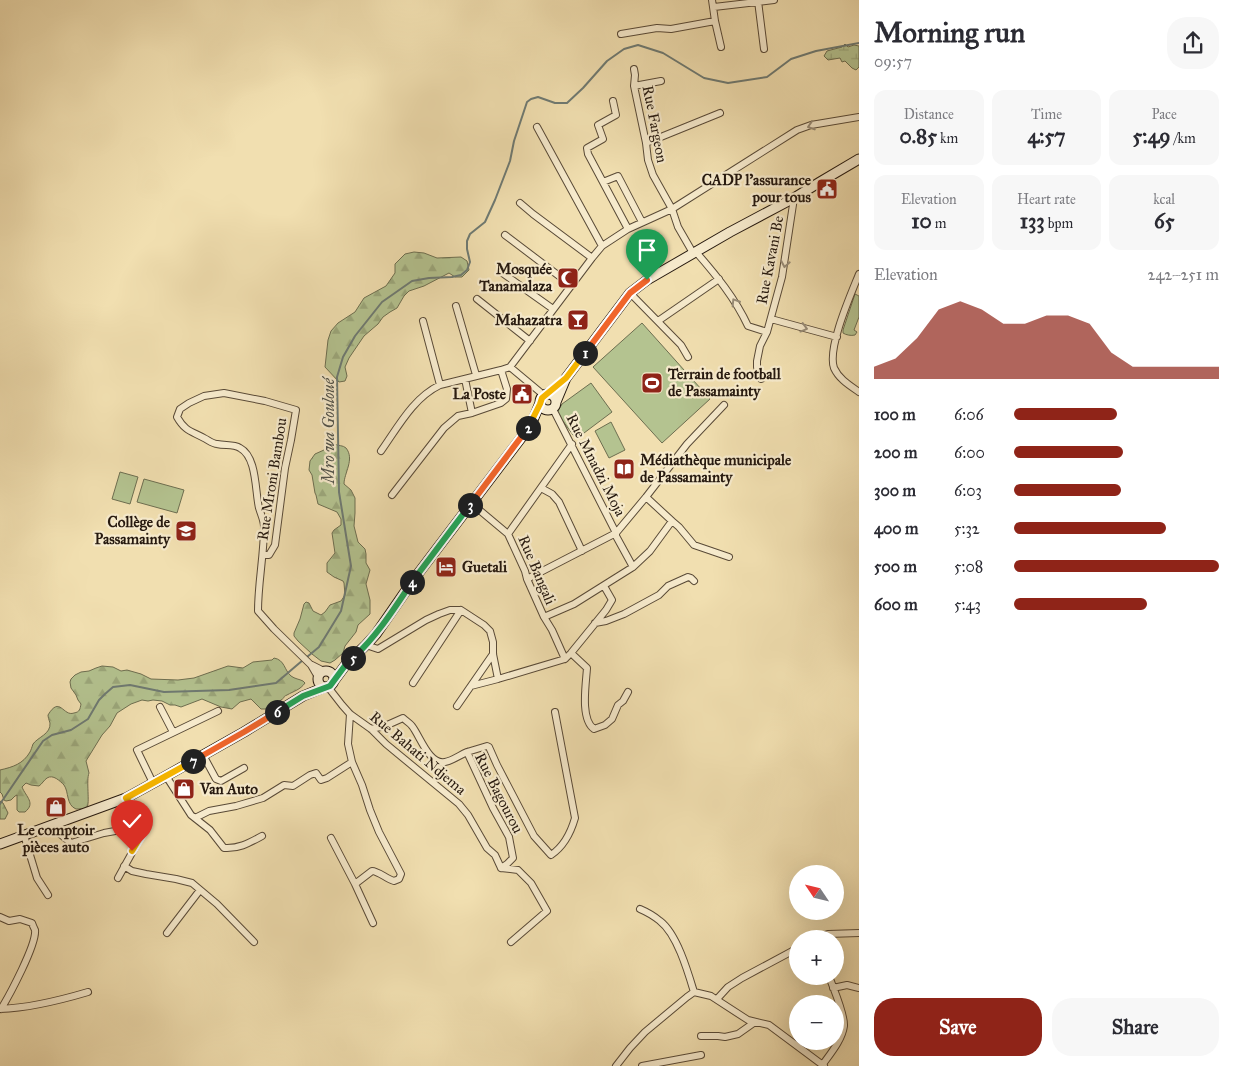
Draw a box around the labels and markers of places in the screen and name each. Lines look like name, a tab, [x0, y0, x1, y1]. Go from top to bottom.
place label: CADP l'assurance pour tous	[702, 171, 812, 207]
public building icon: CADP l'assurance pour tous	[815, 177, 839, 201]
pin	[626, 229, 668, 280]
place label: Mosquée Tanamalaza	[478, 260, 553, 295]
mosque icon: Mosquée Tanamalaza	[556, 266, 580, 290]
bar icon: Mahazatra	[566, 308, 590, 332]
place label: Mahazatra	[495, 311, 563, 329]
pin: 1	[572, 340, 598, 366]
place label: Terrain de football de Passamainty	[667, 365, 782, 401]
sports icon: Terrain de football de Passamainty	[640, 371, 664, 395]
public building icon: La Poste	[510, 382, 534, 406]
place label: La Poste	[452, 385, 507, 403]
pin: 2	[516, 416, 540, 440]
place label: Médiathèque municipale de Passamainty	[640, 451, 792, 487]
library icon: Médiathèque municipale de Passamainty	[612, 457, 636, 481]
pin: 3	[458, 492, 482, 518]
place label: Collège de Passamainty	[95, 513, 171, 549]
school or university icon: Collège de Passamainty	[174, 519, 198, 543]
hotel icon: Guetali	[434, 555, 458, 579]
place label: Guetali	[462, 558, 508, 576]
pin: 4	[400, 570, 424, 594]
pin: 5	[340, 646, 366, 670]
pin: 6	[264, 700, 290, 724]
pin: 7	[180, 748, 206, 774]
shop icon: Van Auto	[172, 777, 196, 801]
place label: Van Auto	[199, 780, 258, 798]
shop icon: Le comptoir pièces auto	[44, 795, 68, 819]
pin	[111, 800, 153, 851]
place label: Le comptoir pièces auto	[17, 821, 95, 857]

